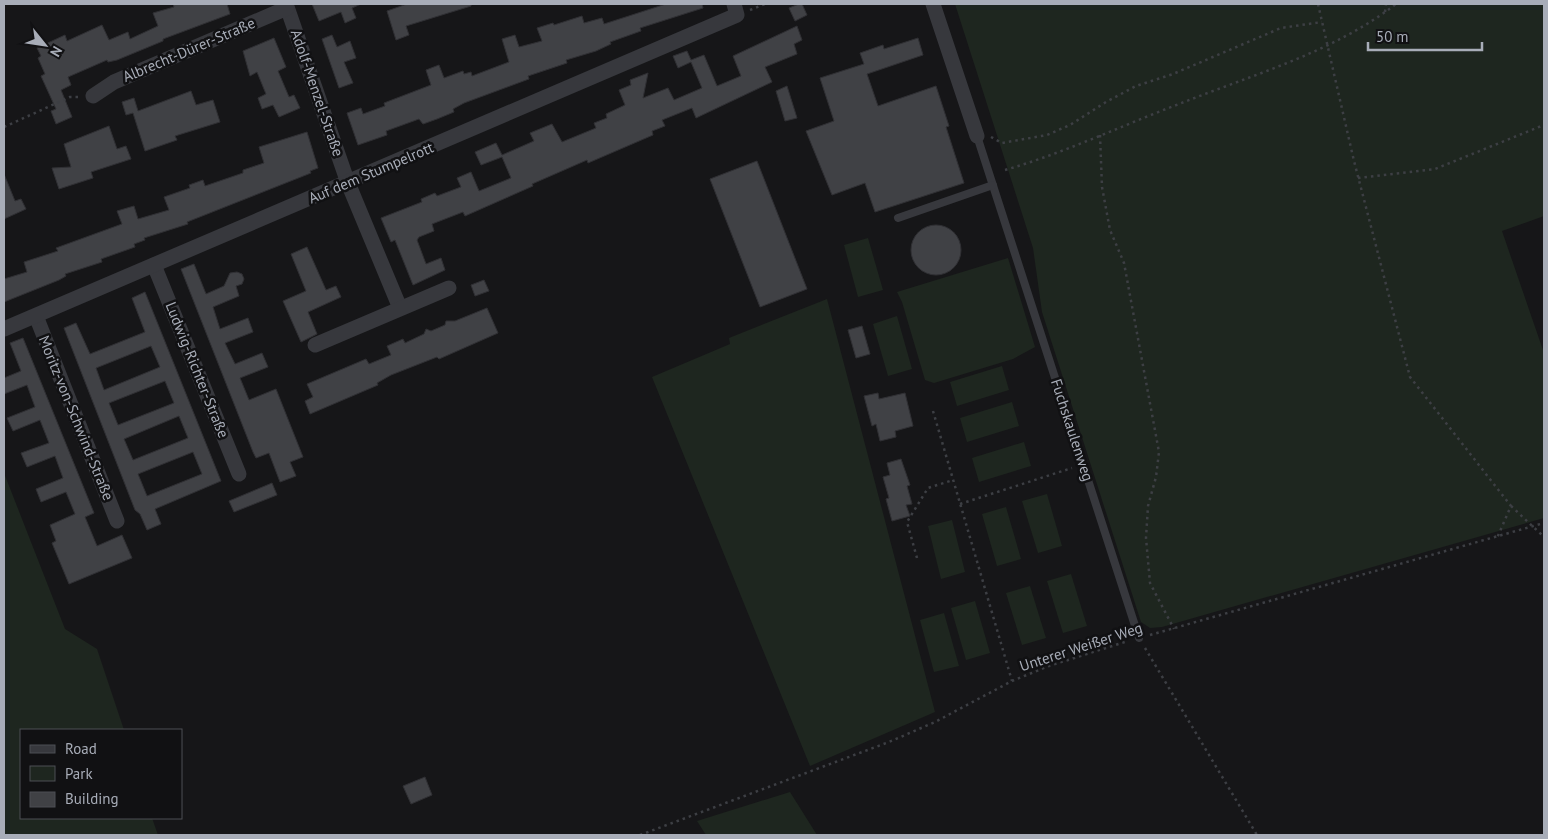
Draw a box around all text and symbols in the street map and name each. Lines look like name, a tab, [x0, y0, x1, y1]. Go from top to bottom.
street label: Albrecht-Dürer-Straße	[120, 13, 258, 86]
north arrow	[20, 20, 70, 70]
scale bar	[1368, 20, 1482, 52]
street label: Adolf-Menzel-Straße	[287, 27, 348, 159]
text: 50 m	[1376, 27, 1409, 46]
text: N	[46, 43, 66, 60]
street label: Auf dem Stumpelrott	[305, 138, 436, 208]
street label: Ludwig-Richter-Straße	[161, 299, 233, 441]
street label: Moritz-von-Schwind-Straße	[35, 333, 118, 503]
street label: Fuchskaulenweg	[1047, 376, 1098, 483]
street label: Unterer Weißer Weg	[1017, 618, 1145, 675]
legend	[20, 729, 182, 819]
text: Road	[65, 739, 97, 758]
text: Park	[65, 764, 93, 783]
text: Building	[65, 789, 119, 808]

